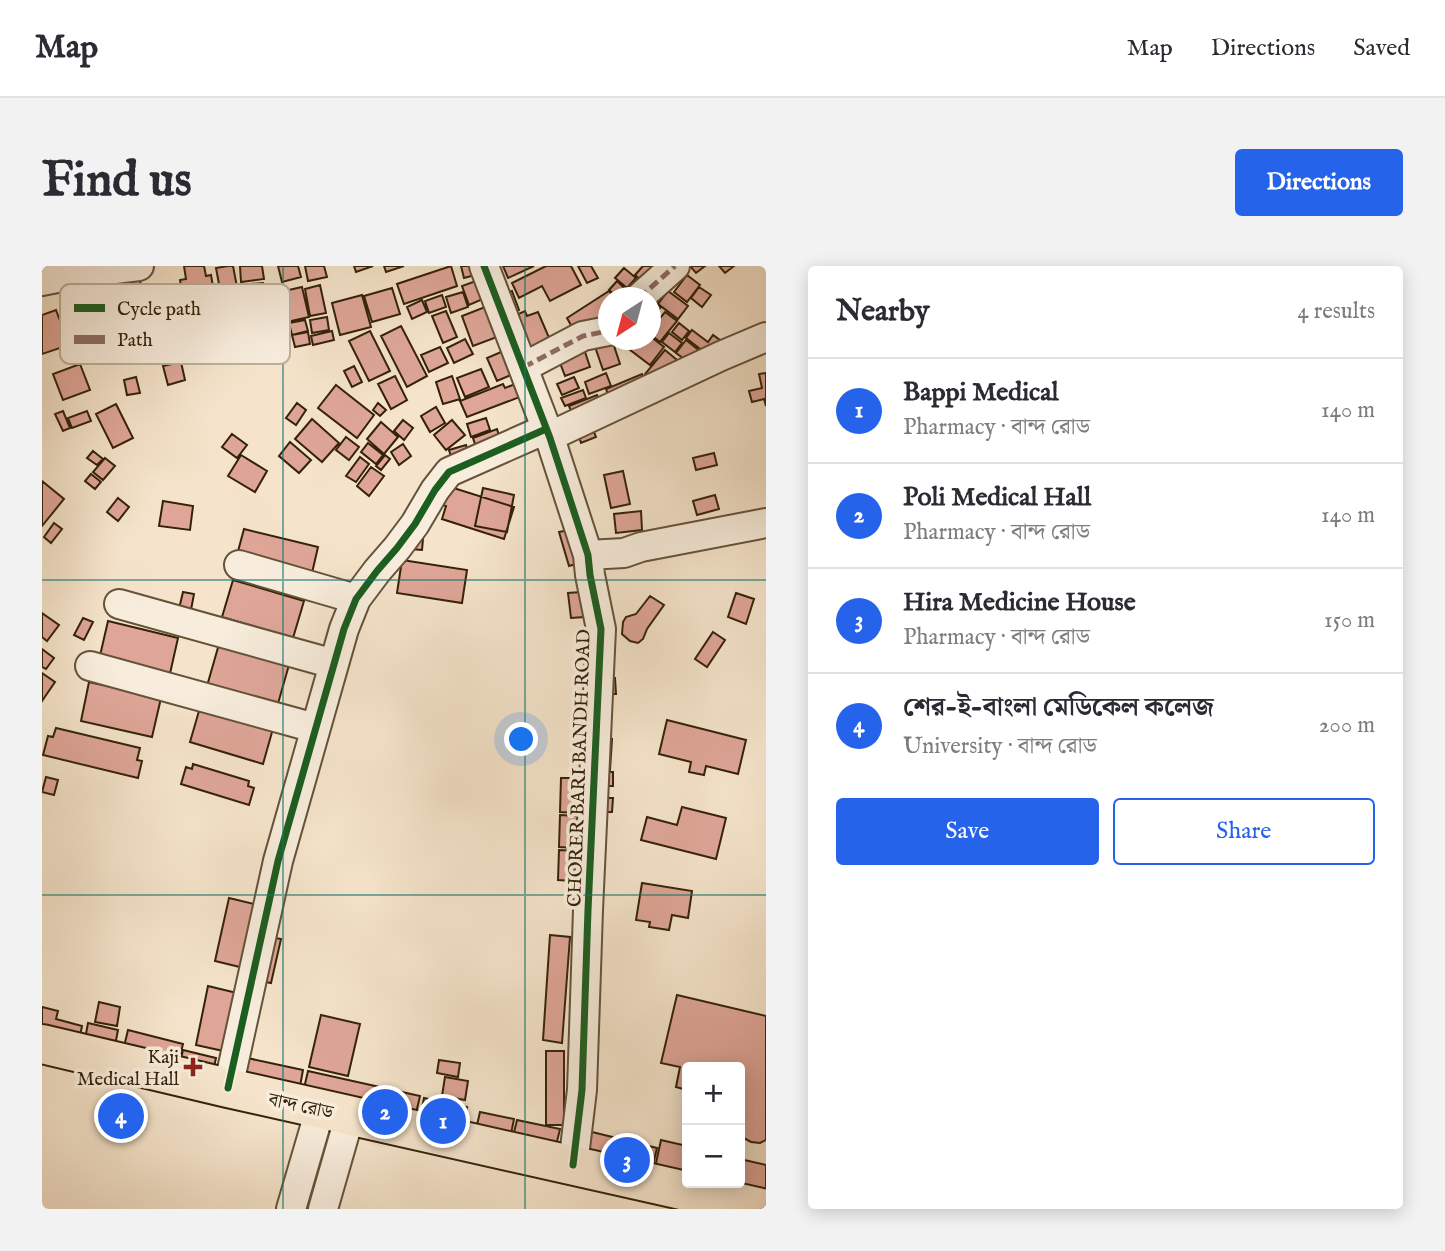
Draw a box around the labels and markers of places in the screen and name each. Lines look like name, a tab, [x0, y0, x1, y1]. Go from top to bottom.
place label: Kaji Medical Hall	[77, 1046, 180, 1092]
marker: Kaji Medical Hall	[185, 1059, 201, 1075]
pin: 2	[362, 1086, 408, 1138]
pin: 4	[98, 1090, 144, 1142]
pin: 1	[420, 1095, 466, 1147]
pin: 3	[604, 1134, 650, 1186]

